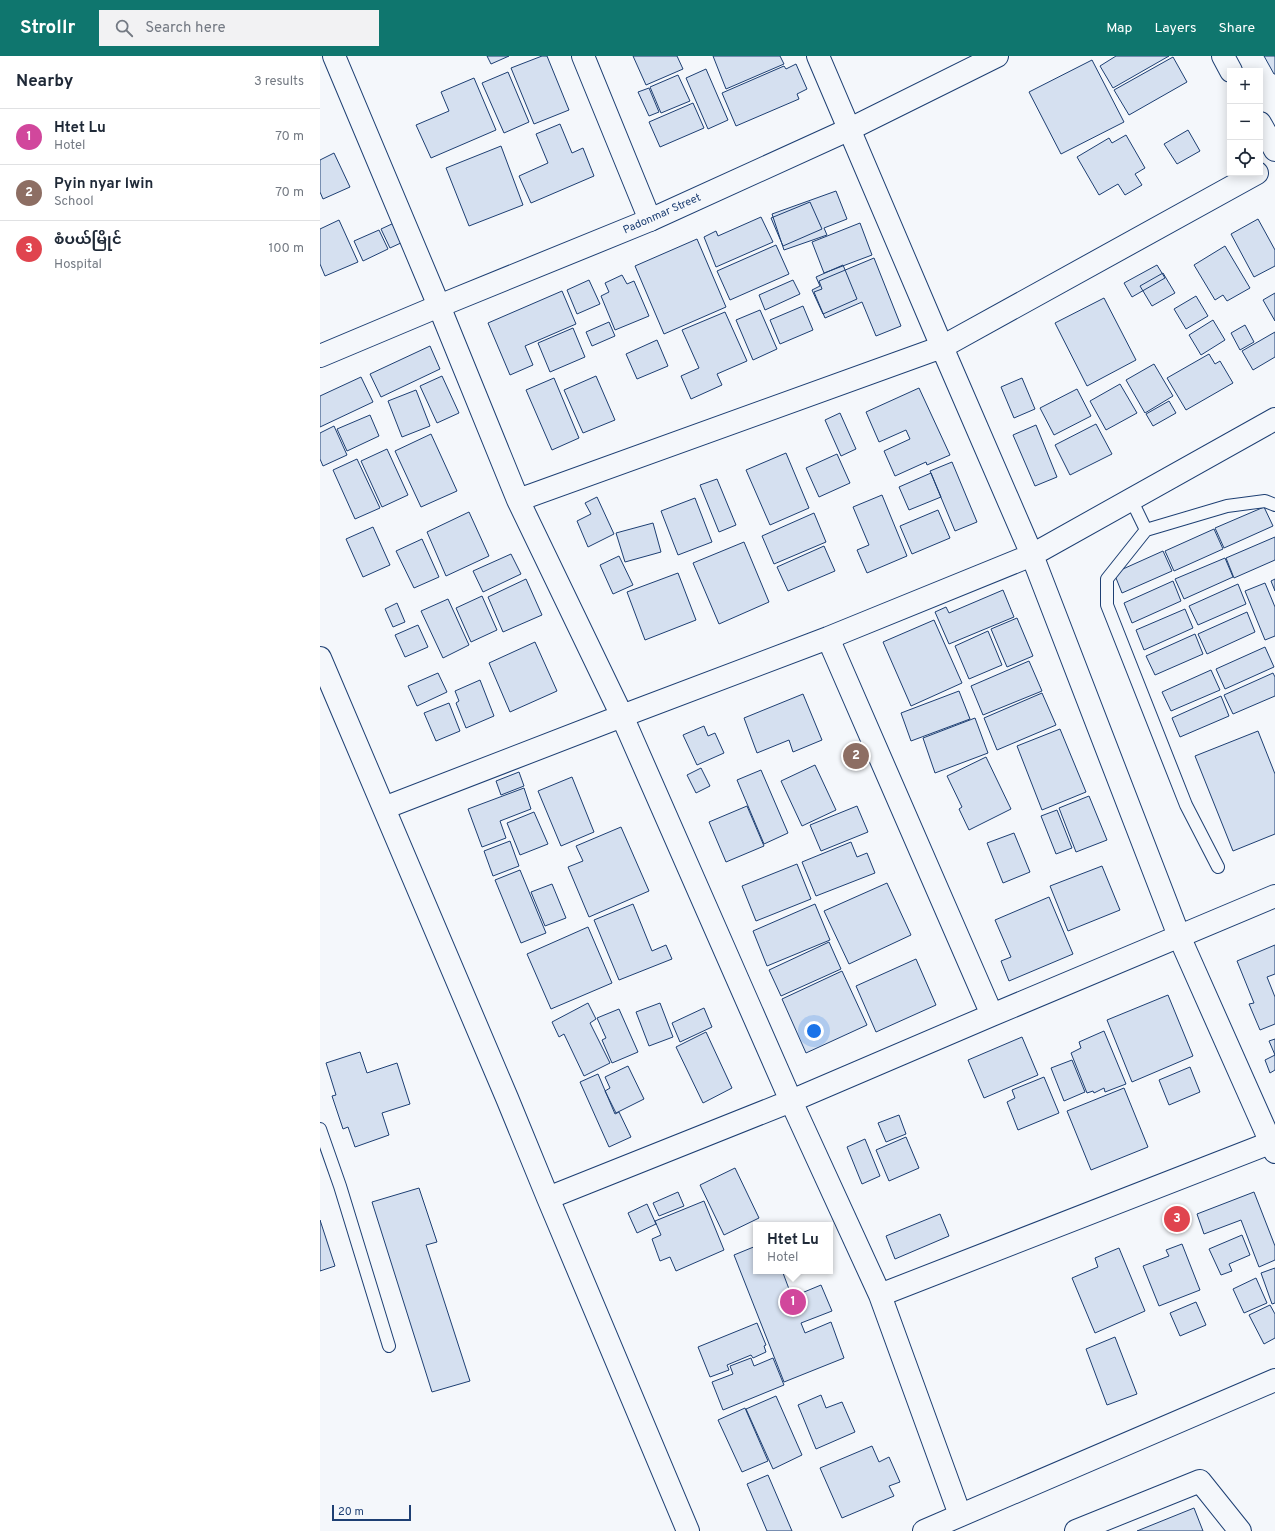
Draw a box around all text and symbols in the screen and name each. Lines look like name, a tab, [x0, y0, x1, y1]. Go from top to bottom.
search box	[99, 10, 379, 46]
text: Strollr	[20, 16, 75, 40]
icon: search	[113, 17, 135, 39]
text: Search here	[145, 19, 225, 38]
text: Map	[1106, 20, 1132, 37]
text: Layers	[1154, 20, 1196, 37]
text: Share	[1218, 20, 1255, 37]
map controls	[1227, 68, 1263, 176]
button: +	[1227, 68, 1263, 104]
text: Nearby	[16, 71, 73, 93]
text: 3 results	[254, 74, 304, 90]
button: −	[1227, 104, 1263, 140]
text: Htet Lu	[54, 119, 106, 138]
text: 1	[26, 129, 32, 145]
text: 70 m	[275, 129, 304, 145]
text: Hotel	[54, 138, 85, 154]
button: locate	[1227, 140, 1263, 176]
text: Pyin nyar lwin	[54, 175, 153, 194]
text: 2	[25, 185, 33, 201]
text: 70 m	[275, 185, 304, 201]
street label: Padonmar Street	[621, 191, 703, 237]
text: School	[54, 194, 94, 210]
text: စံပယ်မြိုင်	[54, 231, 122, 250]
text: 3	[25, 241, 33, 257]
text: 100 m	[268, 241, 304, 257]
text: Hospital	[54, 257, 102, 273]
pin: 2	[843, 741, 869, 771]
your location	[804, 1021, 824, 1041]
pin: 3	[1164, 1204, 1190, 1234]
popup	[753, 1222, 833, 1274]
text: Htet Lu	[767, 1231, 819, 1250]
text: Hotel	[767, 1250, 798, 1266]
pin: 1	[780, 1287, 806, 1317]
scale bar	[332, 1503, 411, 1522]
text: 20 m	[338, 1505, 364, 1519]

